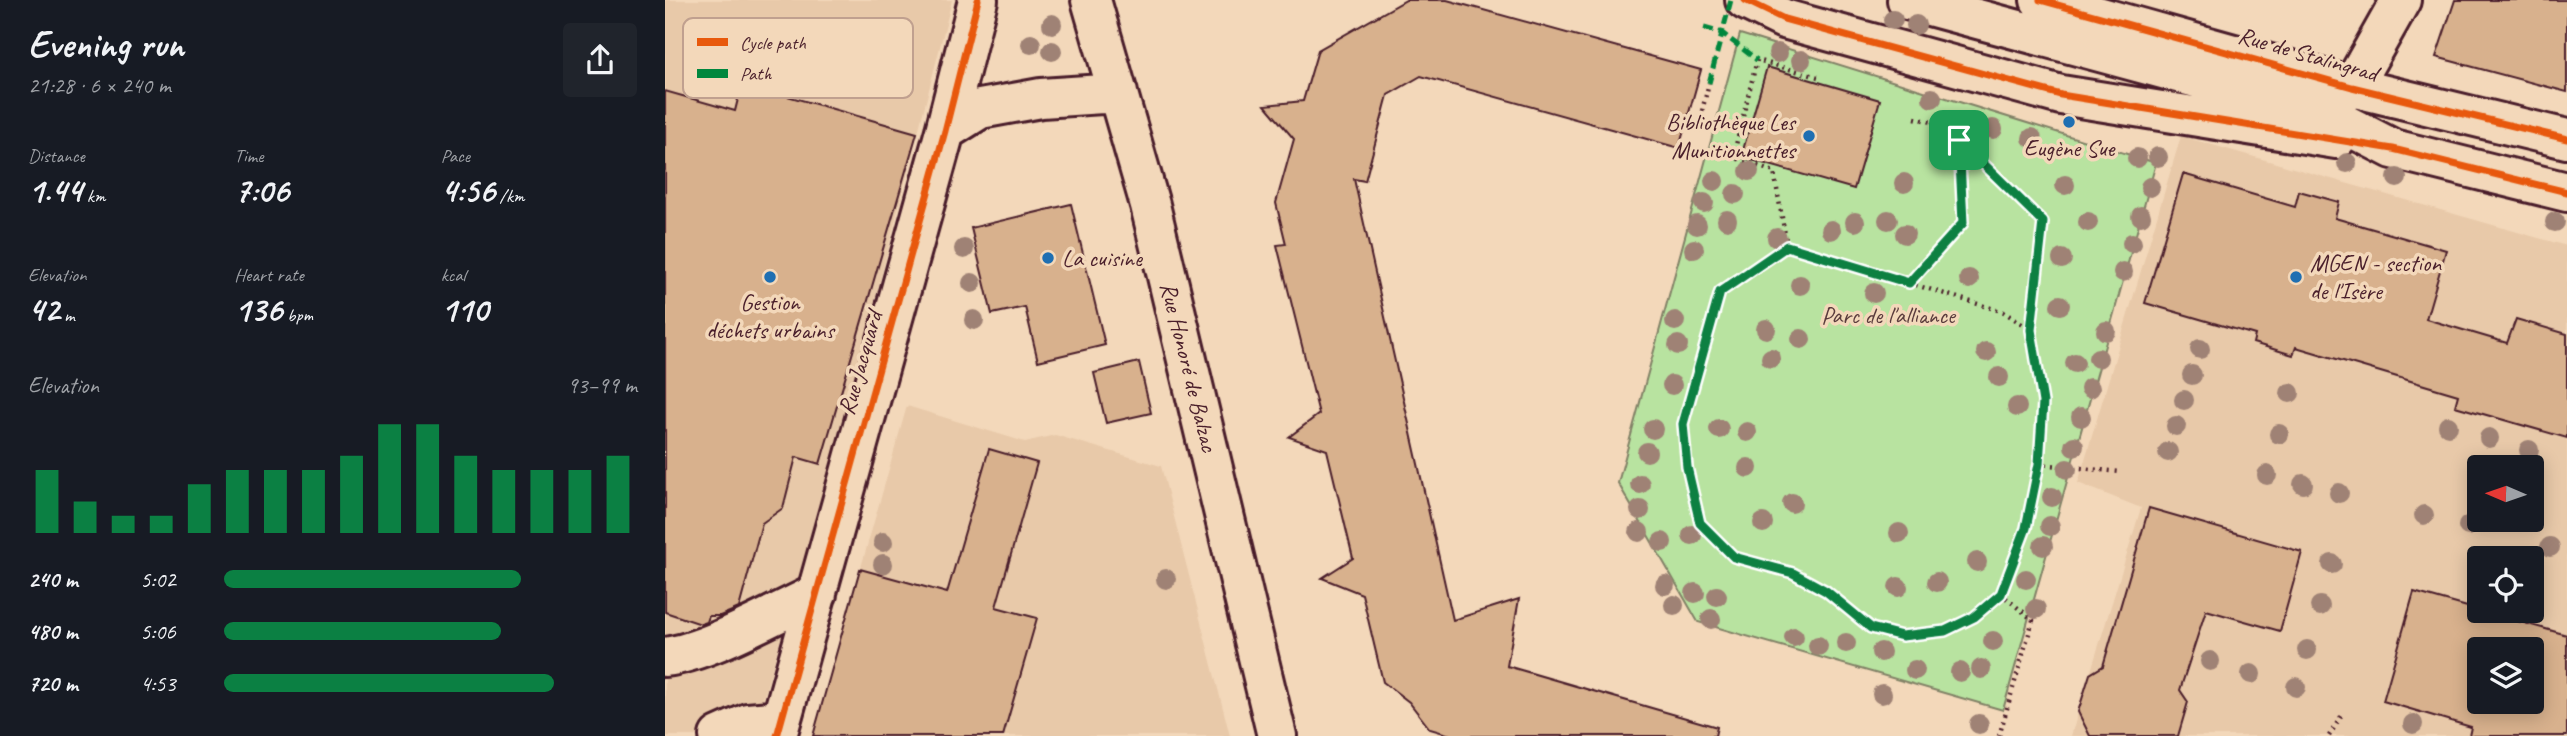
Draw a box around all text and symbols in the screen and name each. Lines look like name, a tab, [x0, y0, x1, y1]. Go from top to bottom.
legend	[683, 18, 913, 98]
street label: Rue de Stalingrad	[2235, 20, 2385, 89]
text: Evening run	[28, 21, 184, 68]
button: share	[563, 23, 637, 97]
text: Cycle path	[740, 31, 806, 55]
text: Path	[740, 62, 773, 86]
text: 21:28 · 6 × 240 m	[28, 71, 171, 100]
place label: Bibliothèque Les Munitionnettes	[1666, 107, 1798, 165]
pin	[1929, 110, 1989, 170]
marker: Eugène Sue	[2061, 114, 2077, 130]
icon: arrive	[1940, 121, 1978, 159]
marker: Bibliothèque Les Munitionnettes	[1801, 128, 1817, 144]
place label: Eugène Sue	[2024, 133, 2117, 163]
text: Distance	[28, 144, 85, 168]
text: Time	[234, 144, 263, 168]
text: Pace	[441, 144, 470, 168]
text: 1.44	[28, 168, 82, 213]
text: 7:06	[234, 168, 289, 213]
text: 4:56	[441, 168, 495, 213]
text: km	[82, 184, 105, 208]
text: /km	[495, 184, 524, 208]
place label: La cuisine	[1062, 243, 1144, 273]
place label: MGEN - section de l'Isère	[2310, 248, 2442, 306]
marker: La cuisine	[1040, 250, 1056, 266]
text: Elevation	[28, 263, 86, 287]
text: Heart rate	[234, 263, 304, 287]
text: kcal	[441, 263, 466, 287]
marker: Gestion déchets urbains	[762, 269, 778, 285]
marker: MGEN - section de l'Isère	[2288, 269, 2304, 285]
street label: Rue Honoré de Balzac	[1153, 279, 1225, 456]
text: 42	[28, 287, 60, 332]
text: 136	[234, 287, 282, 332]
text: 110	[441, 287, 488, 332]
place label: Gestion déchets urbains	[706, 287, 836, 345]
park label: Parc de l'alliance	[1821, 300, 1957, 330]
text: m	[60, 303, 75, 327]
text: bpm	[282, 303, 313, 327]
street label: Rue Jacquard	[831, 304, 890, 418]
text: Elevation	[28, 371, 99, 400]
text: 93–99 m	[567, 371, 637, 400]
north arrow	[2467, 455, 2545, 532]
map controls	[2467, 455, 2544, 714]
button: locate	[2467, 546, 2544, 623]
text: 240 m	[28, 565, 78, 594]
text: 5:02	[140, 565, 176, 594]
text: 480 m	[28, 617, 78, 646]
text: 5:06	[140, 617, 176, 646]
button: layers	[2467, 637, 2544, 714]
text: 720 m	[28, 669, 78, 698]
text: 4:53	[140, 669, 176, 698]

